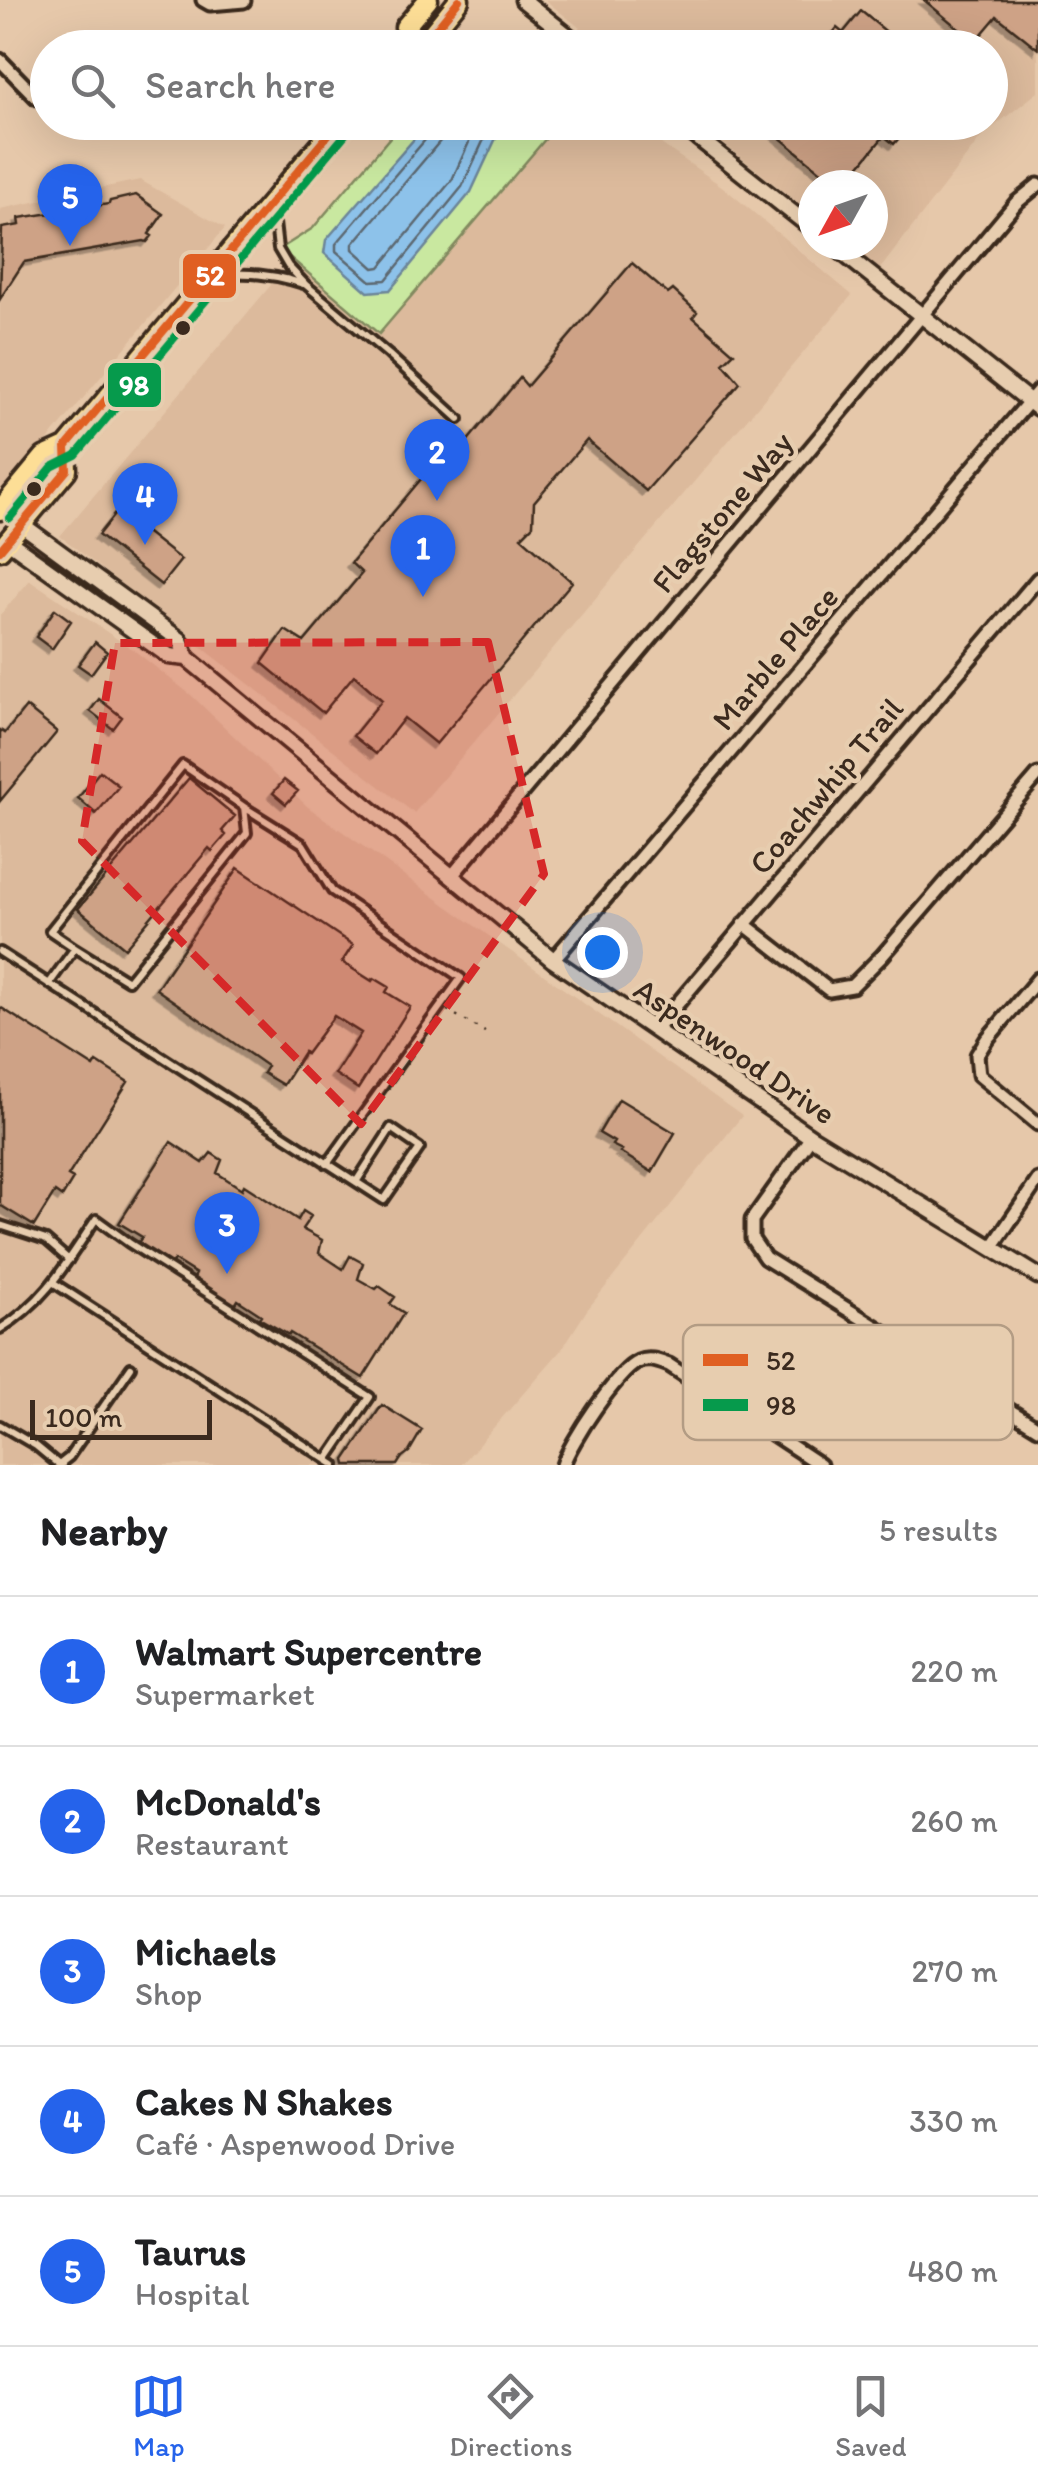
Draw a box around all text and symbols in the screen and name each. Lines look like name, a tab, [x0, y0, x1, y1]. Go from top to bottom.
search box	[30, 30, 1008, 140]
icon: search	[65, 58, 120, 113]
text: Search here	[145, 62, 336, 108]
pin: 5	[38, 164, 102, 246]
north arrow	[798, 170, 888, 260]
line badge: 52	[181, 252, 238, 300]
text: 52	[195, 258, 225, 292]
unlabelled marker	[173, 318, 193, 338]
line badge: 98	[106, 361, 163, 409]
text: 98	[119, 368, 149, 402]
pin: 2	[404, 418, 470, 501]
street label: Flagstone Way	[644, 424, 800, 600]
pin: 4	[112, 462, 178, 545]
unlabelled marker	[24, 479, 44, 499]
pin: 1	[390, 514, 456, 597]
street label: Marble Place	[704, 578, 846, 738]
street label: Coachwhip Trail	[741, 690, 911, 882]
your location	[577, 927, 628, 978]
street label: Aspenwood Drive	[627, 970, 843, 1132]
pin: 3	[194, 1192, 260, 1274]
legend	[683, 1325, 1013, 1440]
text: 52	[766, 1343, 796, 1377]
text: 98	[766, 1388, 796, 1422]
scale bar	[30, 1395, 212, 1440]
text: 100 m	[45, 1400, 122, 1434]
text: Nearby	[40, 1505, 167, 1556]
text: 5 results	[879, 1511, 998, 1549]
text: Walmart Supercentre	[135, 1629, 482, 1675]
text: 1	[65, 1652, 80, 1690]
text: 220 m	[911, 1652, 998, 1690]
text: Supermarket	[135, 1675, 315, 1713]
text: McDonald's	[135, 1779, 321, 1825]
text: 2	[64, 1802, 81, 1840]
text: 260 m	[910, 1802, 998, 1840]
text: Restaurant	[135, 1825, 289, 1863]
text: Michaels	[135, 1929, 277, 1975]
text: 3	[64, 1952, 81, 1990]
text: 270 m	[911, 1952, 998, 1990]
text: Shop	[135, 1975, 202, 2013]
text: Cakes N Shakes	[135, 2079, 393, 2125]
text: 4	[63, 2102, 82, 2140]
text: 330 m	[909, 2102, 998, 2140]
text: Café · Aspenwood Drive	[135, 2125, 455, 2163]
text: Taurus	[135, 2229, 246, 2275]
text: 5	[64, 2252, 81, 2290]
text: 480 m	[907, 2252, 998, 2290]
text: Hospital	[135, 2275, 249, 2313]
tab: Map	[131, 2369, 186, 2463]
tab: Directions	[449, 2369, 572, 2463]
tab: Saved	[835, 2369, 907, 2463]

